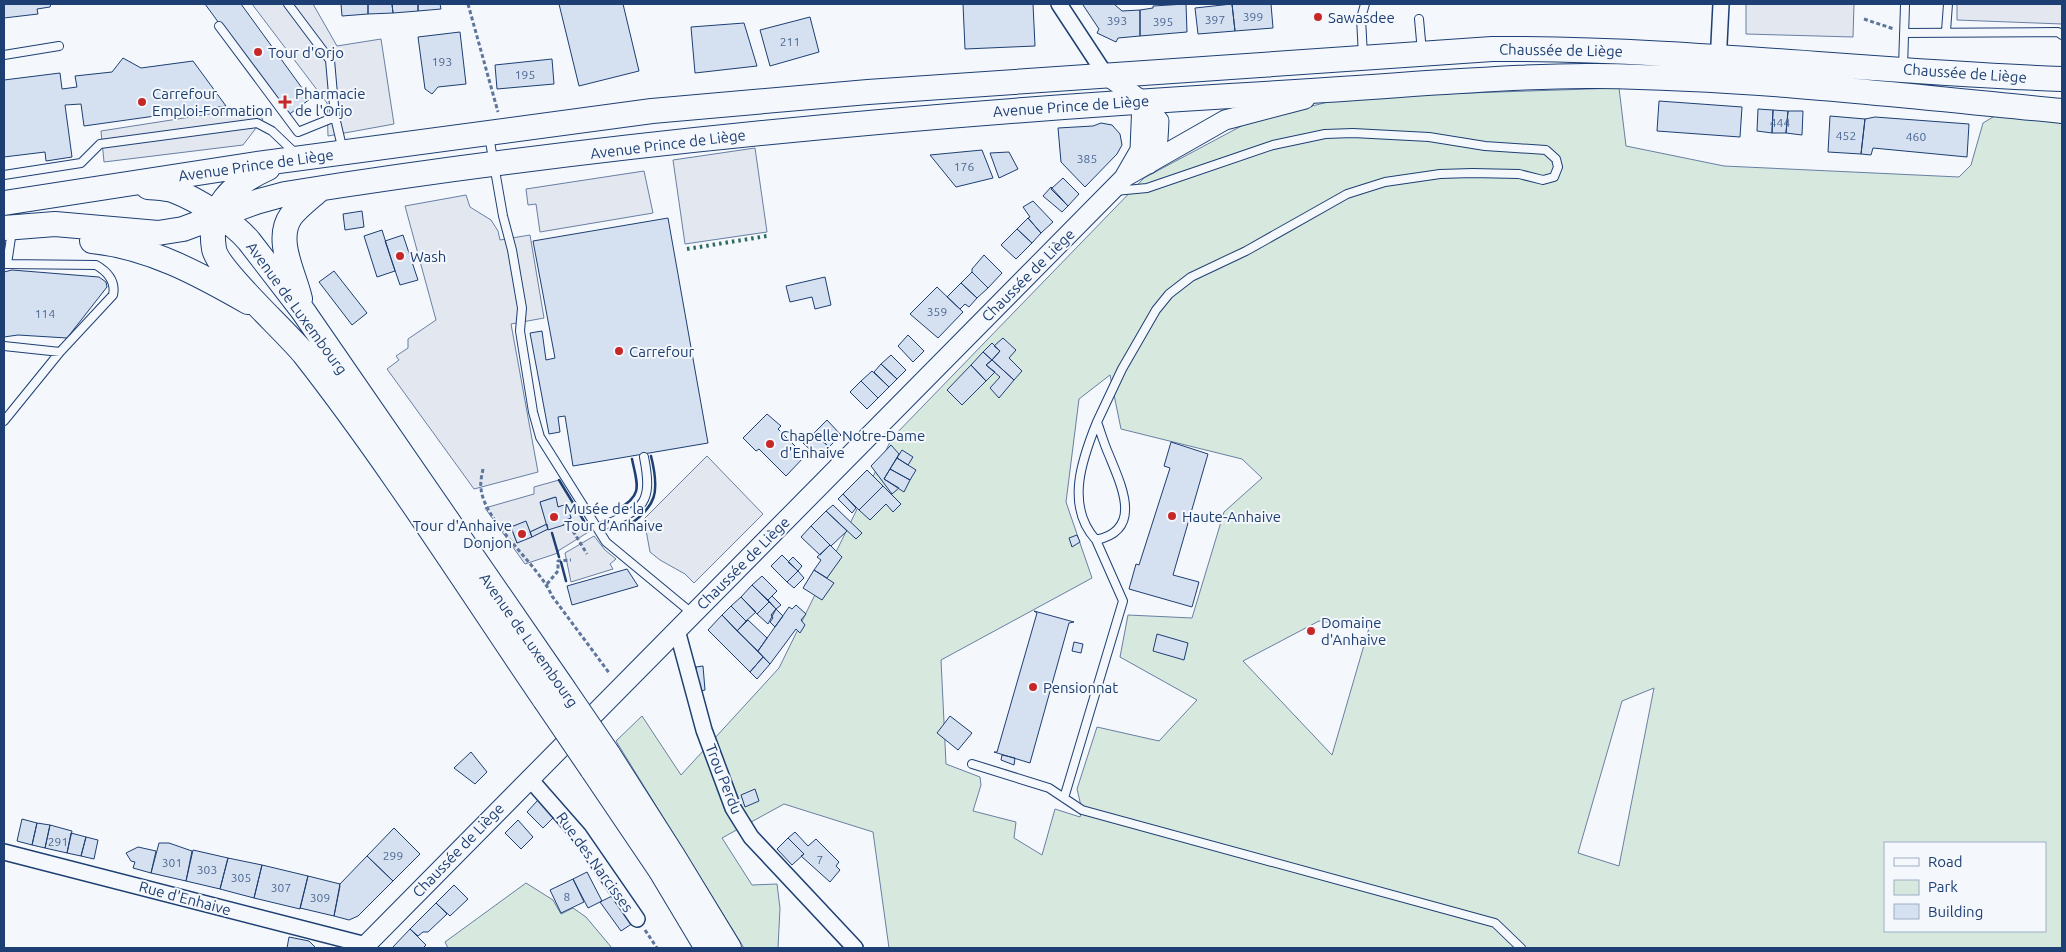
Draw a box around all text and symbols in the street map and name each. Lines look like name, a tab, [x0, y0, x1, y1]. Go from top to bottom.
place label: Sawasdee	[1328, 9, 1395, 26]
house number: 399	[1243, 10, 1263, 23]
marker: Sawasdee	[1312, 11, 1324, 23]
house number: 397	[1205, 13, 1225, 26]
house number: 393	[1107, 14, 1127, 27]
house number: 395	[1153, 15, 1173, 28]
house number: 211	[780, 35, 800, 48]
street label: Chaussée de Liège	[1499, 40, 1623, 60]
place label: Tour d'Orjo	[268, 44, 344, 61]
marker: Tour d'Orjo	[252, 46, 264, 58]
house number: 193	[432, 55, 452, 68]
street label: Chaussée de Liège	[1903, 60, 2027, 86]
house number: 195	[515, 68, 535, 81]
place label: Carrefour Emploi-Formation	[152, 85, 273, 119]
place label: Pharmacie de l'Orjo	[295, 85, 366, 119]
street label: Avenue Prince de Liège	[992, 92, 1150, 120]
marker: Carrefour Emploi-Formation	[136, 96, 148, 108]
marker: Pharmacie de l'Orjo	[279, 96, 291, 108]
house number: 444	[1770, 116, 1790, 129]
street label: Avenue Prince de Liège	[589, 126, 747, 162]
house number: 452	[1836, 129, 1856, 142]
house number: 460	[1906, 130, 1926, 143]
street label: Avenue Prince de Liège	[177, 146, 335, 184]
house number: 385	[1077, 152, 1097, 165]
house number: 176	[954, 160, 974, 173]
street label: Chaussée de Liège	[978, 225, 1078, 325]
street label: Avenue de Luxembourg	[243, 238, 351, 378]
place label: Wash	[410, 248, 446, 265]
marker: Wash	[394, 250, 406, 262]
house number: 359	[927, 305, 947, 318]
house number: 114	[35, 307, 55, 320]
place label: Carrefour	[629, 343, 695, 360]
marker: Carrefour	[613, 345, 625, 357]
place label: Chapelle Notre-Dame d'Enhaive	[780, 427, 925, 461]
marker: Chapelle Notre-Dame d'Enhaive	[764, 438, 776, 450]
place label: Musée de la Tour d’Anhaive	[564, 500, 663, 534]
place label: Haute-Anhaive	[1182, 508, 1281, 525]
marker: Haute-Anhaive	[1166, 510, 1178, 522]
marker: Musée de la Tour d’Anhaive	[548, 511, 560, 523]
street label: Chaussée de Liège	[693, 513, 793, 613]
place label: Tour d'Anhaive Donjon	[413, 517, 512, 551]
marker: Tour d'Anhaive Donjon	[516, 528, 528, 540]
street label: Avenue de Luxembourg	[476, 570, 582, 710]
place label: Domaine d'Anhaive	[1321, 614, 1386, 648]
marker: Domaine d'Anhaive	[1305, 625, 1317, 637]
place label: Pensionnat	[1043, 679, 1118, 696]
marker: Pensionnat	[1027, 681, 1039, 693]
street label: Trou Perdu	[702, 741, 746, 817]
street label: Chaussée de Liège	[409, 799, 507, 901]
street label: Rue des Narcisses	[553, 809, 637, 915]
house number: 291	[48, 835, 68, 848]
legend	[1884, 842, 2046, 932]
house number: 299	[383, 849, 403, 862]
house number: 7	[817, 853, 823, 866]
text: Road	[1928, 853, 1963, 870]
house number: 301	[162, 856, 182, 869]
house number: 303	[197, 863, 217, 876]
house number: 305	[231, 871, 251, 884]
street label: Rue d'Enhaive	[137, 878, 233, 918]
text: Park	[1928, 878, 1958, 895]
house number: 307	[271, 881, 291, 894]
house number: 8	[564, 890, 571, 903]
house number: 309	[310, 891, 330, 904]
text: Building	[1928, 903, 1983, 920]

